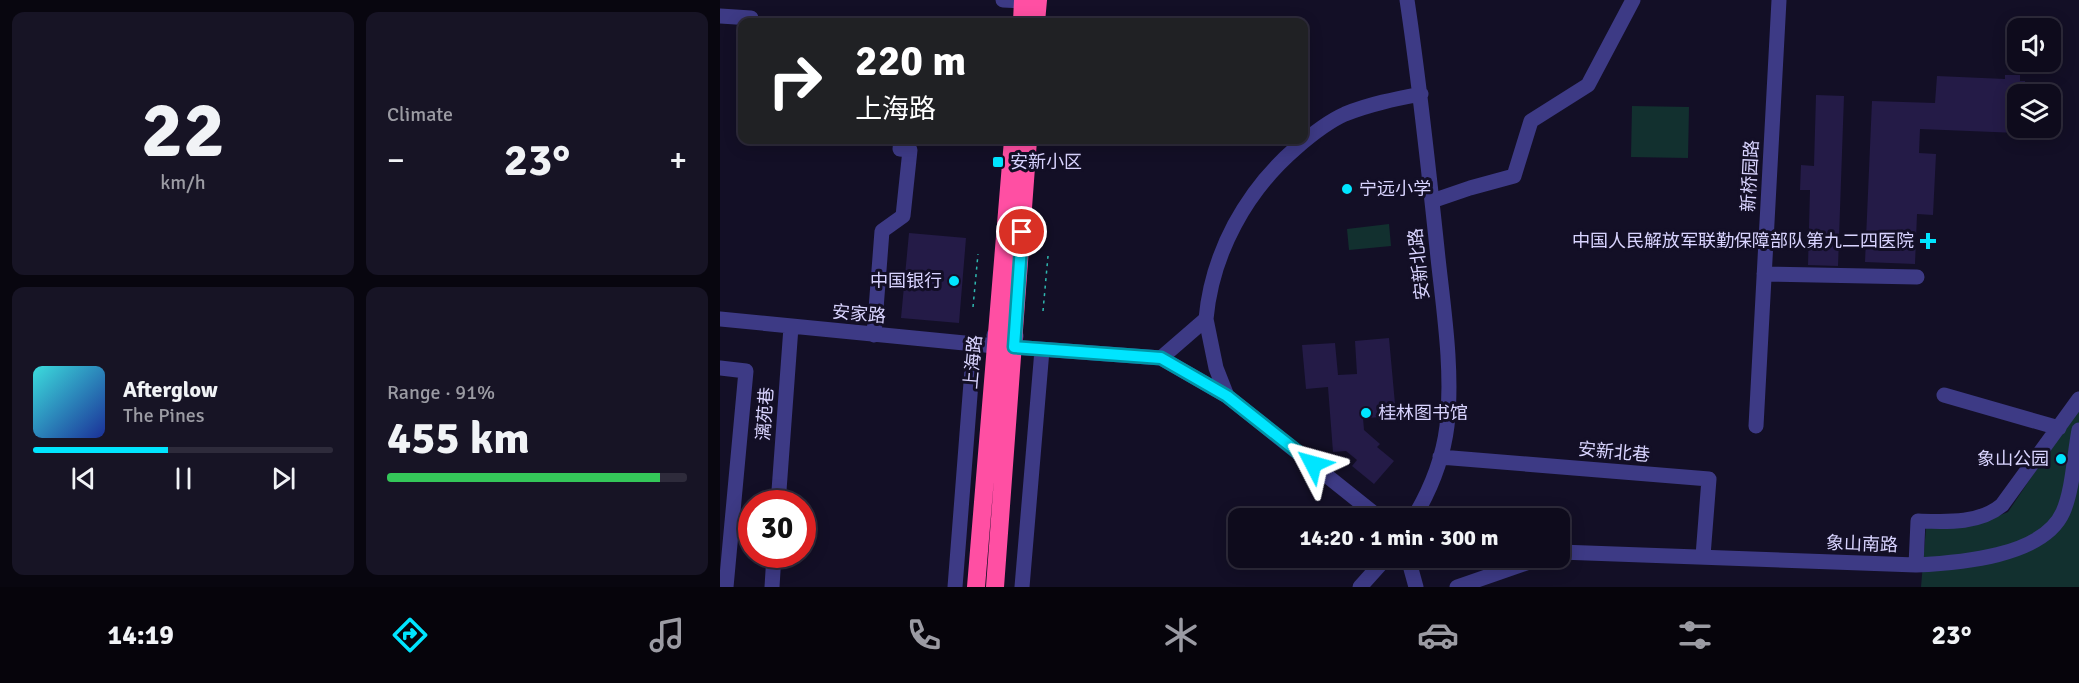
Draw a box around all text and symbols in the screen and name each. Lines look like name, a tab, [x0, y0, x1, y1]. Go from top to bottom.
map controls	[2007, 18, 2061, 138]
button: sound	[2007, 18, 2061, 72]
text: 220 m	[855, 36, 966, 87]
icon: right	[756, 42, 834, 120]
text: 22	[141, 83, 225, 179]
button: layers	[2007, 84, 2061, 138]
text: 上海路	[855, 93, 936, 126]
text: Climate	[387, 102, 453, 127]
text: 23°	[504, 133, 570, 188]
street label: 新桥园路	[1737, 139, 1763, 213]
text: −	[387, 140, 405, 181]
text: +	[669, 140, 687, 181]
place label: 安新小区	[1010, 151, 1082, 173]
marker: 安新小区	[991, 155, 1005, 169]
text: km/h	[160, 170, 206, 195]
place label: 宁远小学	[1359, 178, 1431, 200]
marker: 宁远小学	[1340, 182, 1354, 196]
pin	[996, 206, 1047, 257]
icon: arrive	[1005, 215, 1038, 248]
street label: 安新北路	[1404, 227, 1434, 301]
place label: 中国人民解放军联勤保障部队第九二四医院	[1572, 230, 1914, 252]
marker: 中国人民解放军联勤保障部队第九二四医院	[1919, 232, 1937, 250]
place label: 中国银行	[870, 270, 942, 292]
marker: 中国银行	[947, 274, 961, 288]
street label: 安家路	[831, 301, 887, 327]
street label: 上海路	[960, 334, 986, 390]
text: Afterglow	[123, 376, 218, 403]
text: Range · 91%	[387, 380, 495, 405]
street label: 漓苑巷	[752, 386, 778, 442]
place label: 桂林图书馆	[1378, 402, 1468, 424]
text: The Pines	[123, 403, 205, 428]
marker: 桂林图书馆	[1359, 406, 1373, 420]
text: 455 km	[387, 411, 530, 466]
position arrow	[1281, 432, 1345, 496]
street label: 安新北巷	[1577, 438, 1651, 466]
place label: 象山公园	[1977, 448, 2049, 470]
marker: 象山公园	[2054, 452, 2068, 466]
icon: previous	[67, 462, 100, 495]
icon: pause	[167, 462, 200, 495]
icon: next	[267, 462, 300, 495]
speed limit sign: 30	[738, 490, 816, 568]
text: 14:20 · 1 min · 300 m	[1299, 524, 1499, 551]
street label: 象山南路	[1826, 532, 1898, 556]
icon: directions	[389, 614, 431, 656]
icon: music	[646, 614, 688, 656]
icon: phone	[903, 614, 945, 656]
icon: climate	[1160, 614, 1202, 656]
icon: car	[1417, 614, 1459, 656]
icon: filters	[1674, 614, 1716, 656]
text: 14:19	[108, 619, 174, 652]
text: 23°	[1931, 619, 1971, 652]

